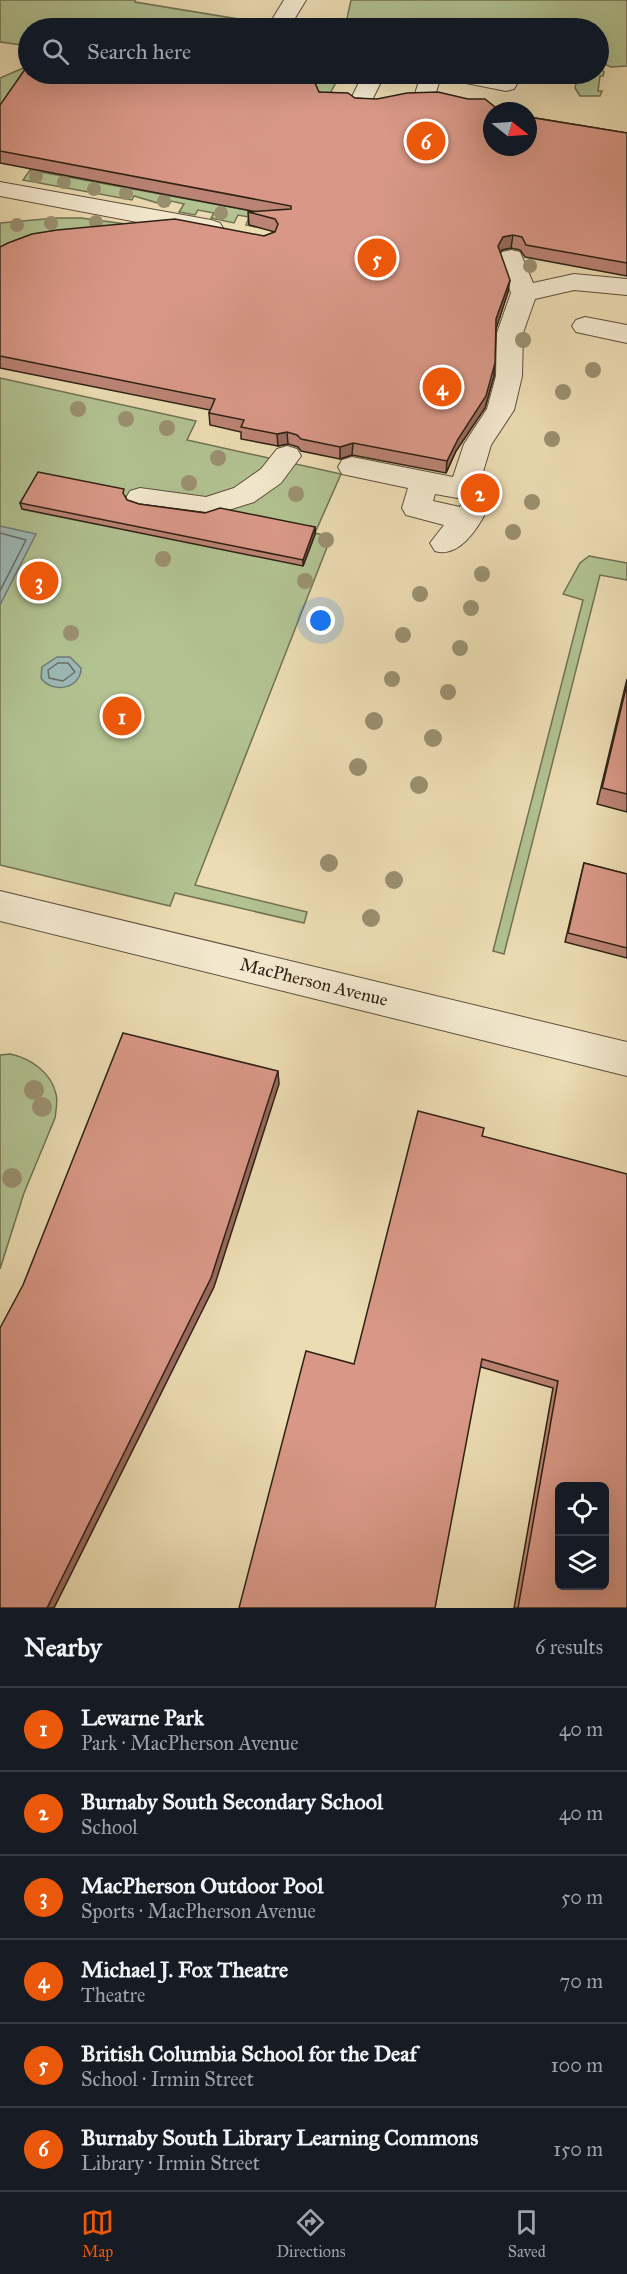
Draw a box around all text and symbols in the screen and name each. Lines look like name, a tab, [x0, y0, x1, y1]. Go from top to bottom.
search box	[18, 18, 609, 84]
icon: search	[39, 35, 72, 68]
text: Search here	[87, 38, 191, 65]
north arrow	[483, 102, 537, 156]
pin: 6	[406, 118, 446, 164]
pin: 5	[358, 236, 397, 280]
pin: 4	[422, 364, 462, 410]
pin: 2	[460, 470, 500, 516]
pin: 3	[20, 558, 58, 604]
your location	[306, 606, 335, 635]
pin: 1	[102, 694, 142, 738]
street label: MacPherson Avenue	[238, 953, 390, 1011]
map controls	[555, 1482, 609, 1590]
button: locate	[555, 1482, 609, 1536]
button: layers	[555, 1536, 609, 1590]
text: Nearby	[24, 1631, 102, 1663]
text: 6 results	[535, 1635, 603, 1659]
text: Lewarne Park	[81, 1704, 204, 1731]
text: 1	[40, 1717, 47, 1741]
text: 40 m	[559, 1717, 603, 1741]
text: Park · MacPherson Avenue	[81, 1731, 299, 1755]
text: Burnaby South Secondary School	[81, 1788, 383, 1815]
text: 2	[39, 1801, 48, 1825]
text: 40 m	[559, 1801, 603, 1825]
text: School	[81, 1815, 138, 1839]
text: MacPherson Outdoor Pool	[81, 1872, 323, 1899]
text: 3	[40, 1885, 48, 1909]
text: 50 m	[561, 1885, 603, 1909]
text: Sports · MacPherson Avenue	[81, 1899, 316, 1923]
text: Michael J. Fox Theatre	[81, 1956, 288, 1983]
text: 4	[38, 1969, 49, 1993]
text: 70 m	[560, 1969, 603, 1993]
text: Theatre	[81, 1983, 145, 2007]
text: British Columbia School for the Deaf	[81, 2040, 417, 2067]
text: 5	[39, 2053, 48, 2077]
text: 100 m	[551, 2053, 603, 2077]
text: School · Irmin Street	[81, 2067, 254, 2091]
text: Burnaby South Library Learning Commons	[81, 2124, 478, 2151]
text: 6	[38, 2137, 49, 2161]
text: 150 m	[553, 2137, 603, 2161]
text: Library · Irmin Street	[81, 2151, 260, 2175]
tab: Map	[81, 2206, 114, 2261]
tab: Directions	[276, 2206, 345, 2261]
tab: Saved	[508, 2206, 546, 2261]

